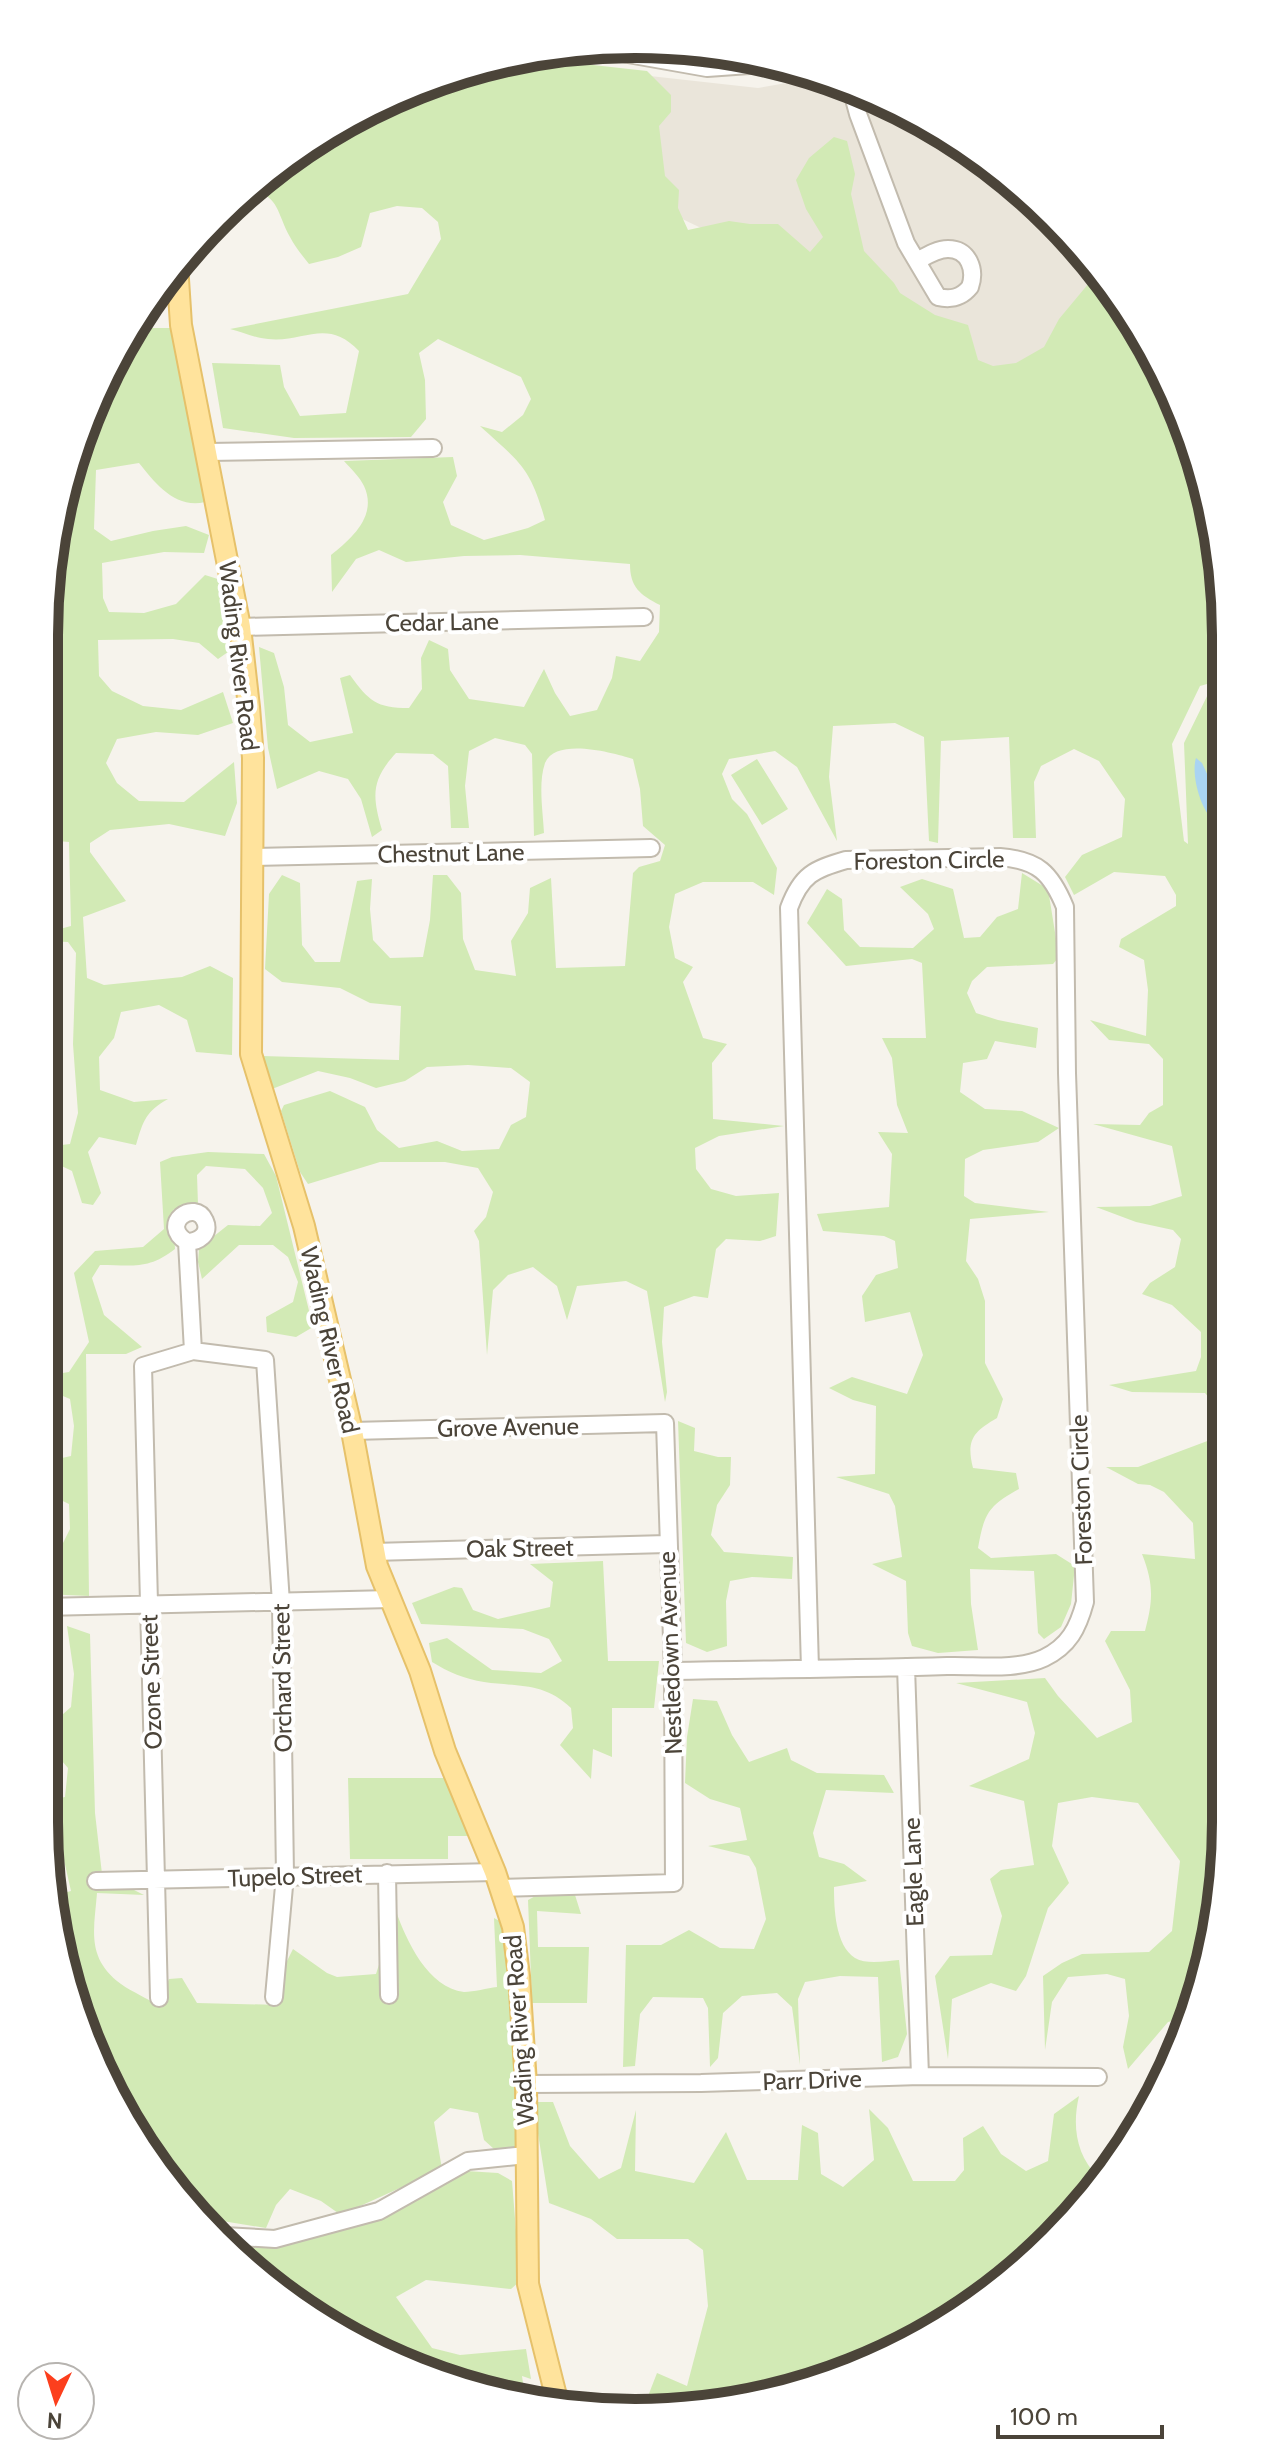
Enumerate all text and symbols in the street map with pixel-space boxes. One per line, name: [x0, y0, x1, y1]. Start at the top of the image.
street label: Wading River Road: [213, 560, 265, 752]
street label: Cedar Lane: [385, 607, 499, 637]
street label: Chestnut Lane: [377, 837, 525, 869]
street label: Foreston Circle: [853, 844, 1005, 876]
street label: Wading River Road: [294, 1244, 366, 1436]
street label: Grove Avenue: [437, 1411, 579, 1443]
street label: Foreston Circle: [1064, 1414, 1098, 1566]
street label: Oak Street: [466, 1533, 574, 1563]
street label: Nestledown Avenue: [652, 1551, 688, 1755]
street label: Orchard Street: [266, 1603, 298, 1753]
street label: Ozone Street: [134, 1614, 168, 1750]
street label: Eagle Lane: [897, 1817, 929, 1927]
street label: Tupelo Street: [227, 1859, 363, 1893]
street label: Wading River Road: [498, 1934, 540, 2126]
street label: Parr Drive: [762, 2064, 862, 2096]
north arrow: [16, 2361, 96, 2441]
scale bar: [998, 2389, 1162, 2439]
text: 100 m: [1010, 2402, 1078, 2431]
text: N: [46, 2406, 63, 2434]

